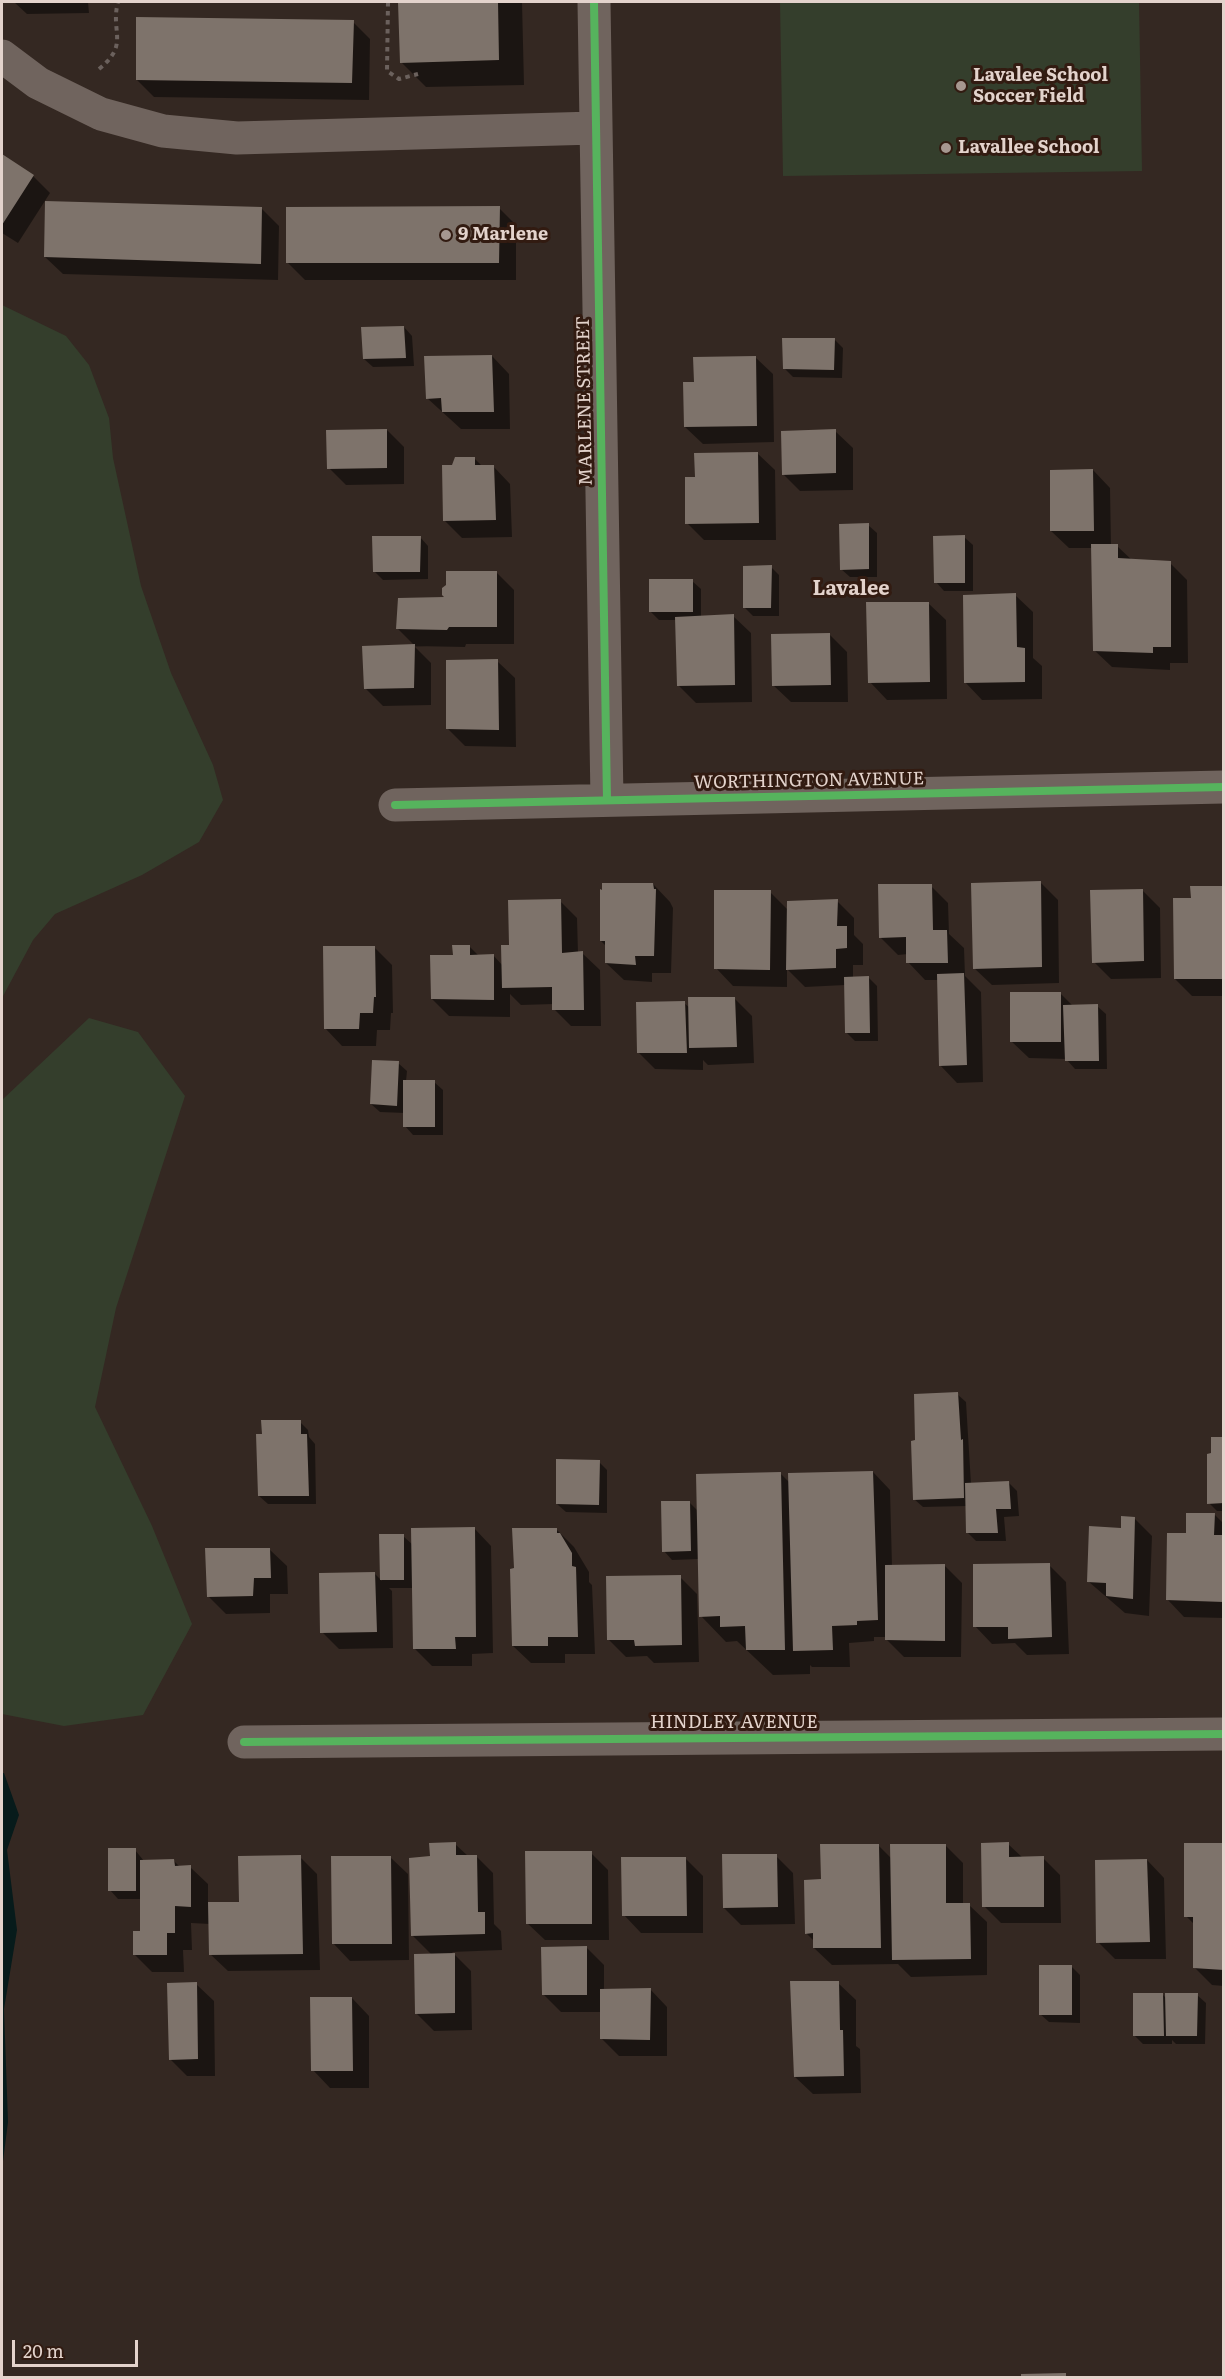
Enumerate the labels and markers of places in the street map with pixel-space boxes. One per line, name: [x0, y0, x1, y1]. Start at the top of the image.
place label: Lavalee School Soccer Field: [973, 65, 1108, 107]
marker: Lavalee School Soccer Field: [954, 79, 968, 93]
place label: Lavallee School: [958, 137, 1099, 159]
marker: Lavallee School: [939, 141, 953, 155]
place label: 9 Marlene: [458, 224, 548, 246]
marker: 9 Marlene: [439, 228, 453, 242]

